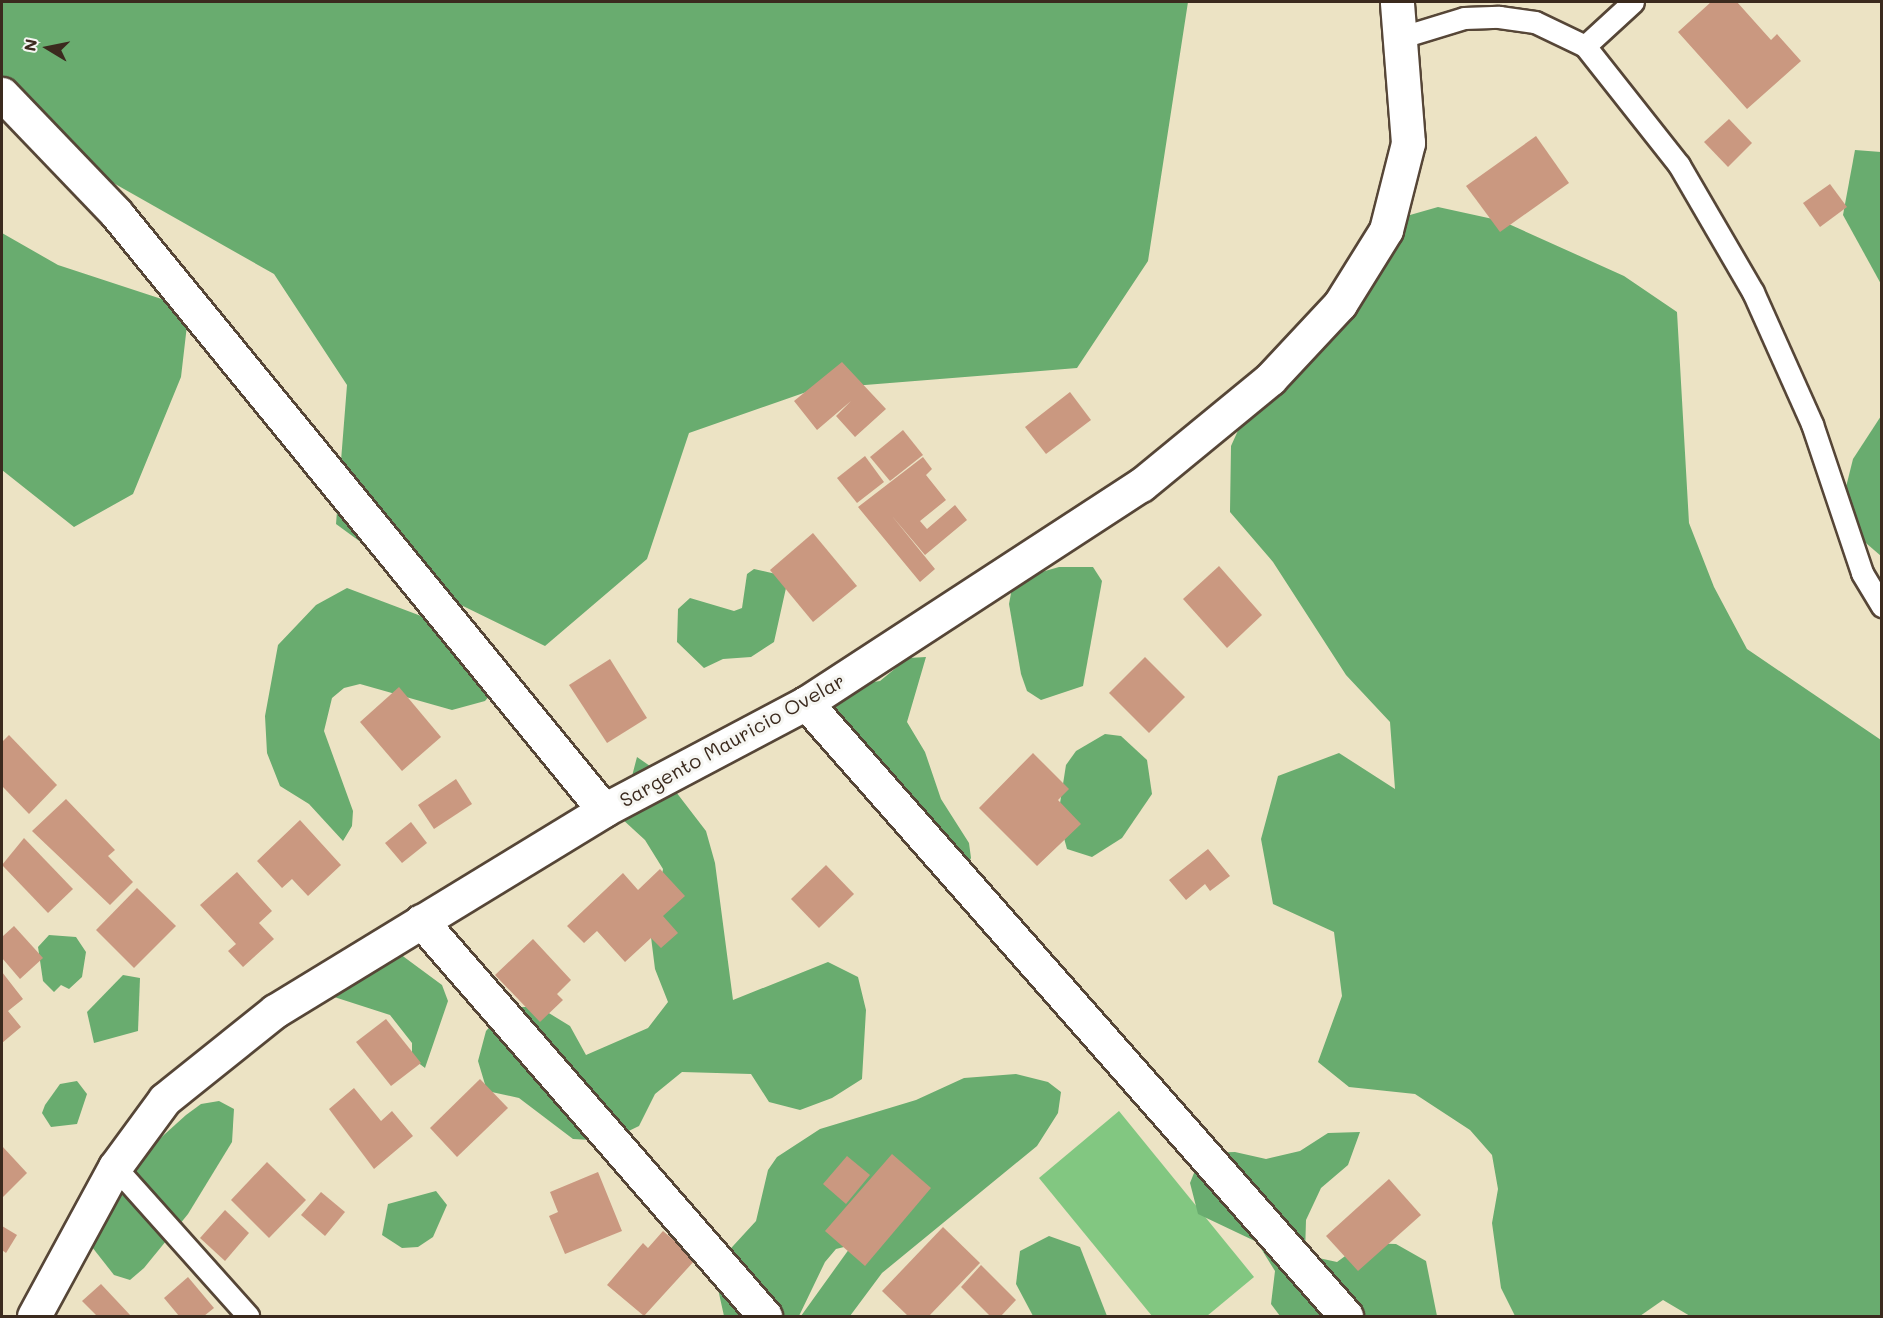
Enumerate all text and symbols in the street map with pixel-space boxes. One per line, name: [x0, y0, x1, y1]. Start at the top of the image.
north arrow: [18, 18, 78, 78]
text: N: [18, 37, 41, 53]
street label: Sargento Mauricio Ovelar: [615, 668, 849, 812]

